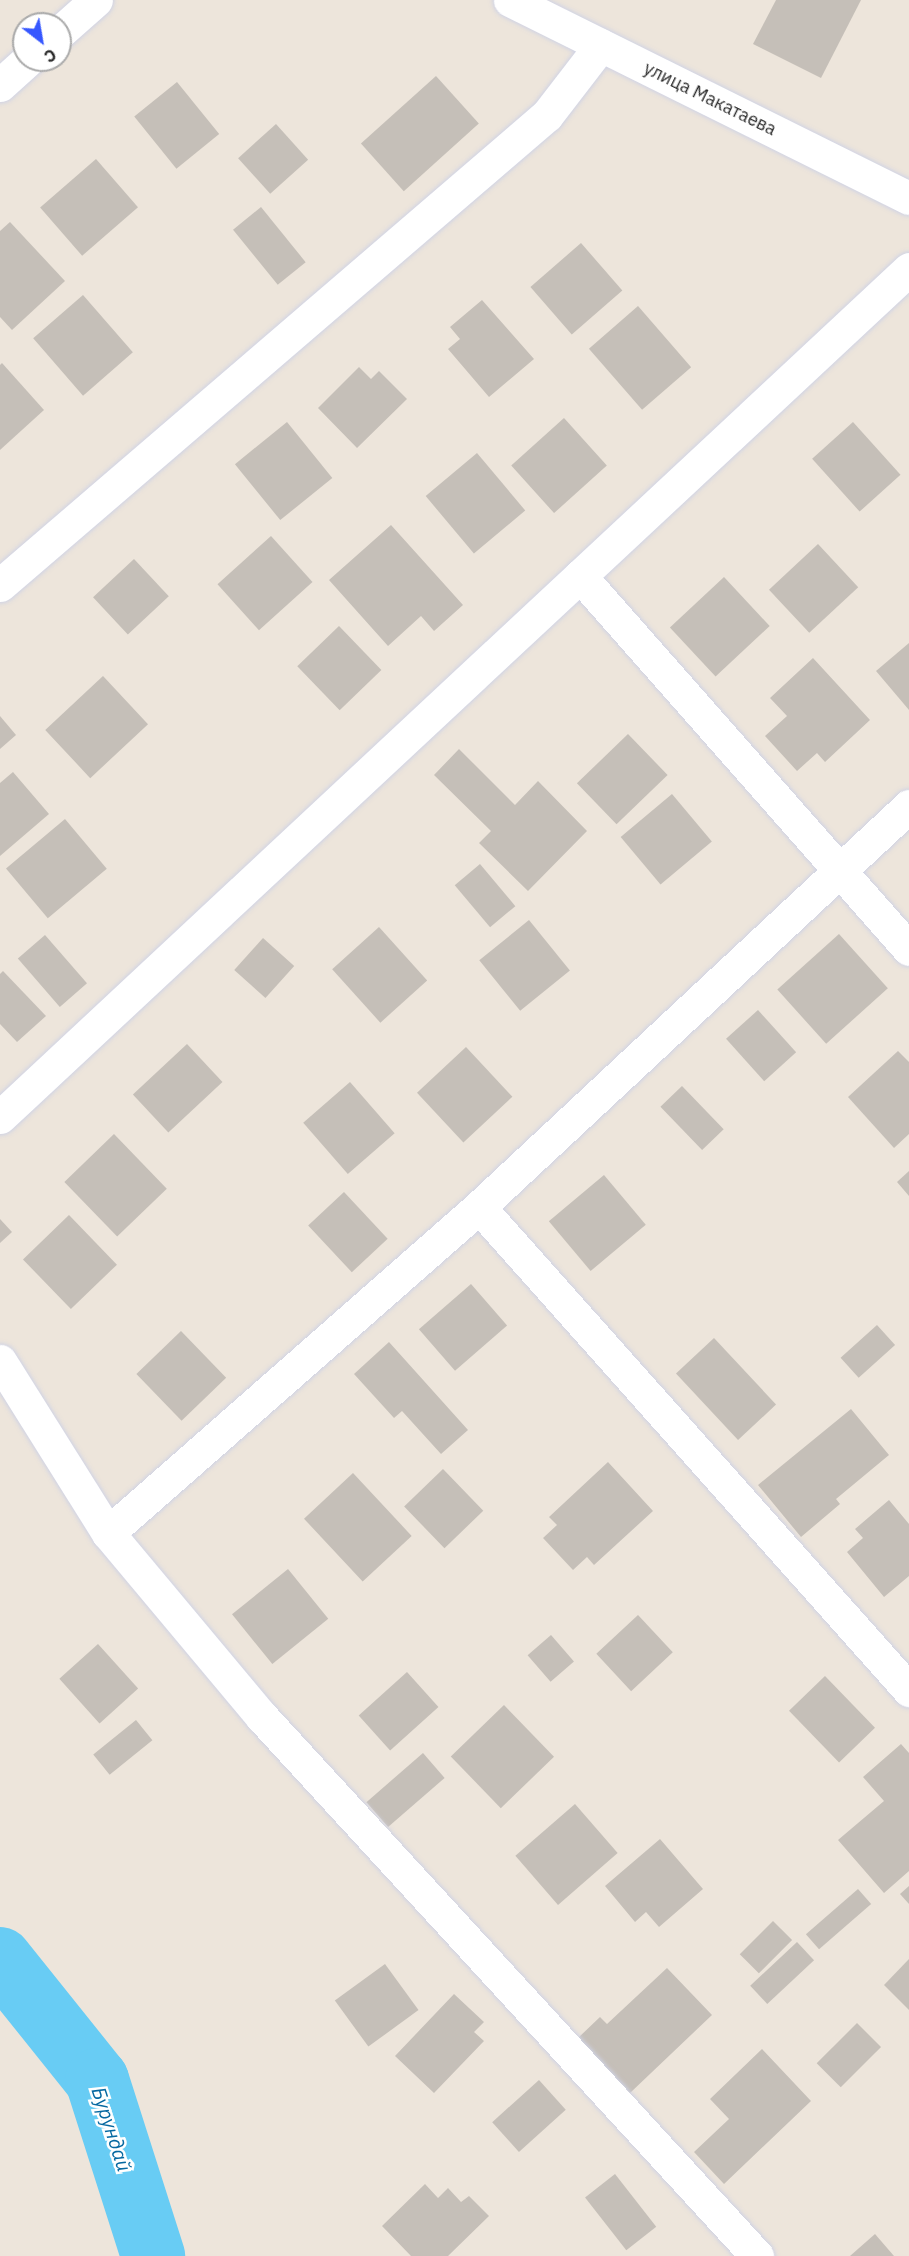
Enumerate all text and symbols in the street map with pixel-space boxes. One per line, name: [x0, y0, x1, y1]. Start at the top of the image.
north arrow: [12, 12, 72, 72]
text: С: [41, 44, 60, 67]
street label: улица Макатаева: [640, 58, 780, 140]
water label: Бурундай: [87, 2084, 137, 2174]

